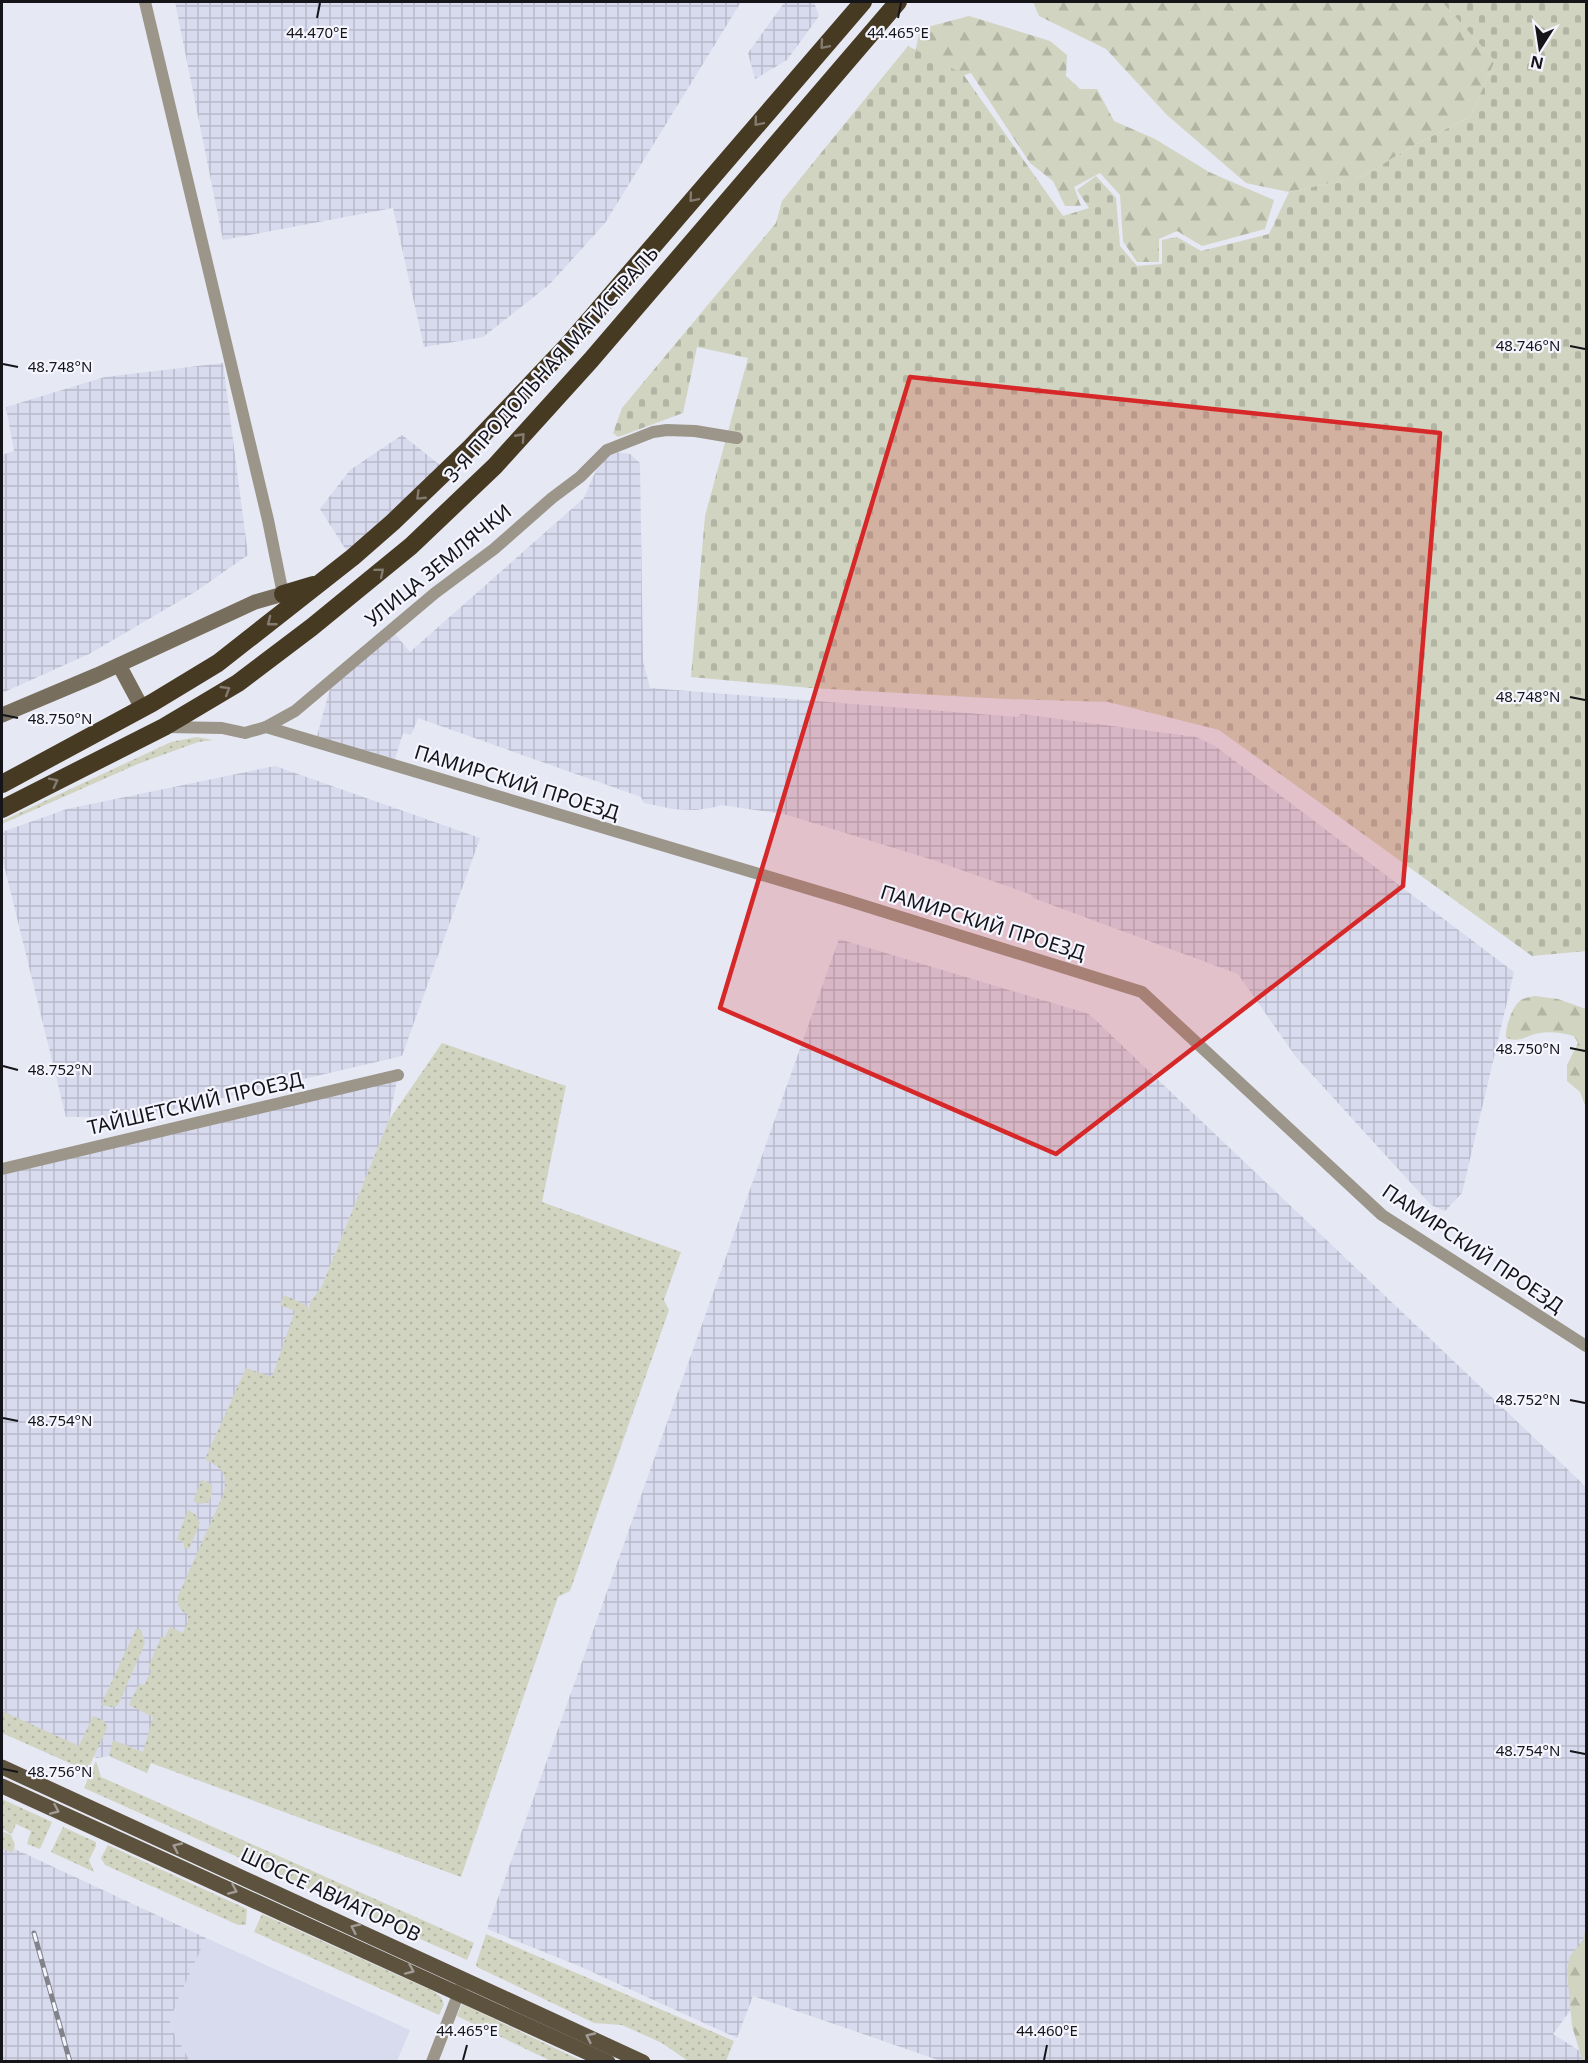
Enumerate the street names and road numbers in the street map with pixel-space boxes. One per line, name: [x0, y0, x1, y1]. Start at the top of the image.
street label: 3-Я ПРОДОЛЬНАЯ МАГИСТРАЛЬ: [438, 240, 664, 488]
street label: УЛИЦА ЗЕМЛЯЧКИ: [359, 498, 517, 632]
street label: ПАМИРСКИЙ ПРОЕЗД: [411, 738, 623, 826]
street label: ПАМИРСКИЙ ПРОЕЗД: [877, 878, 1089, 966]
street label: ТАЙШЕТСКИЙ ПРОЕЗД: [85, 1065, 306, 1141]
street label: ПАМИРСКИЙ ПРОЕЗД: [1377, 1177, 1569, 1319]
street label: ШОССЕ АВИАТОРОВ: [236, 1840, 426, 1948]

